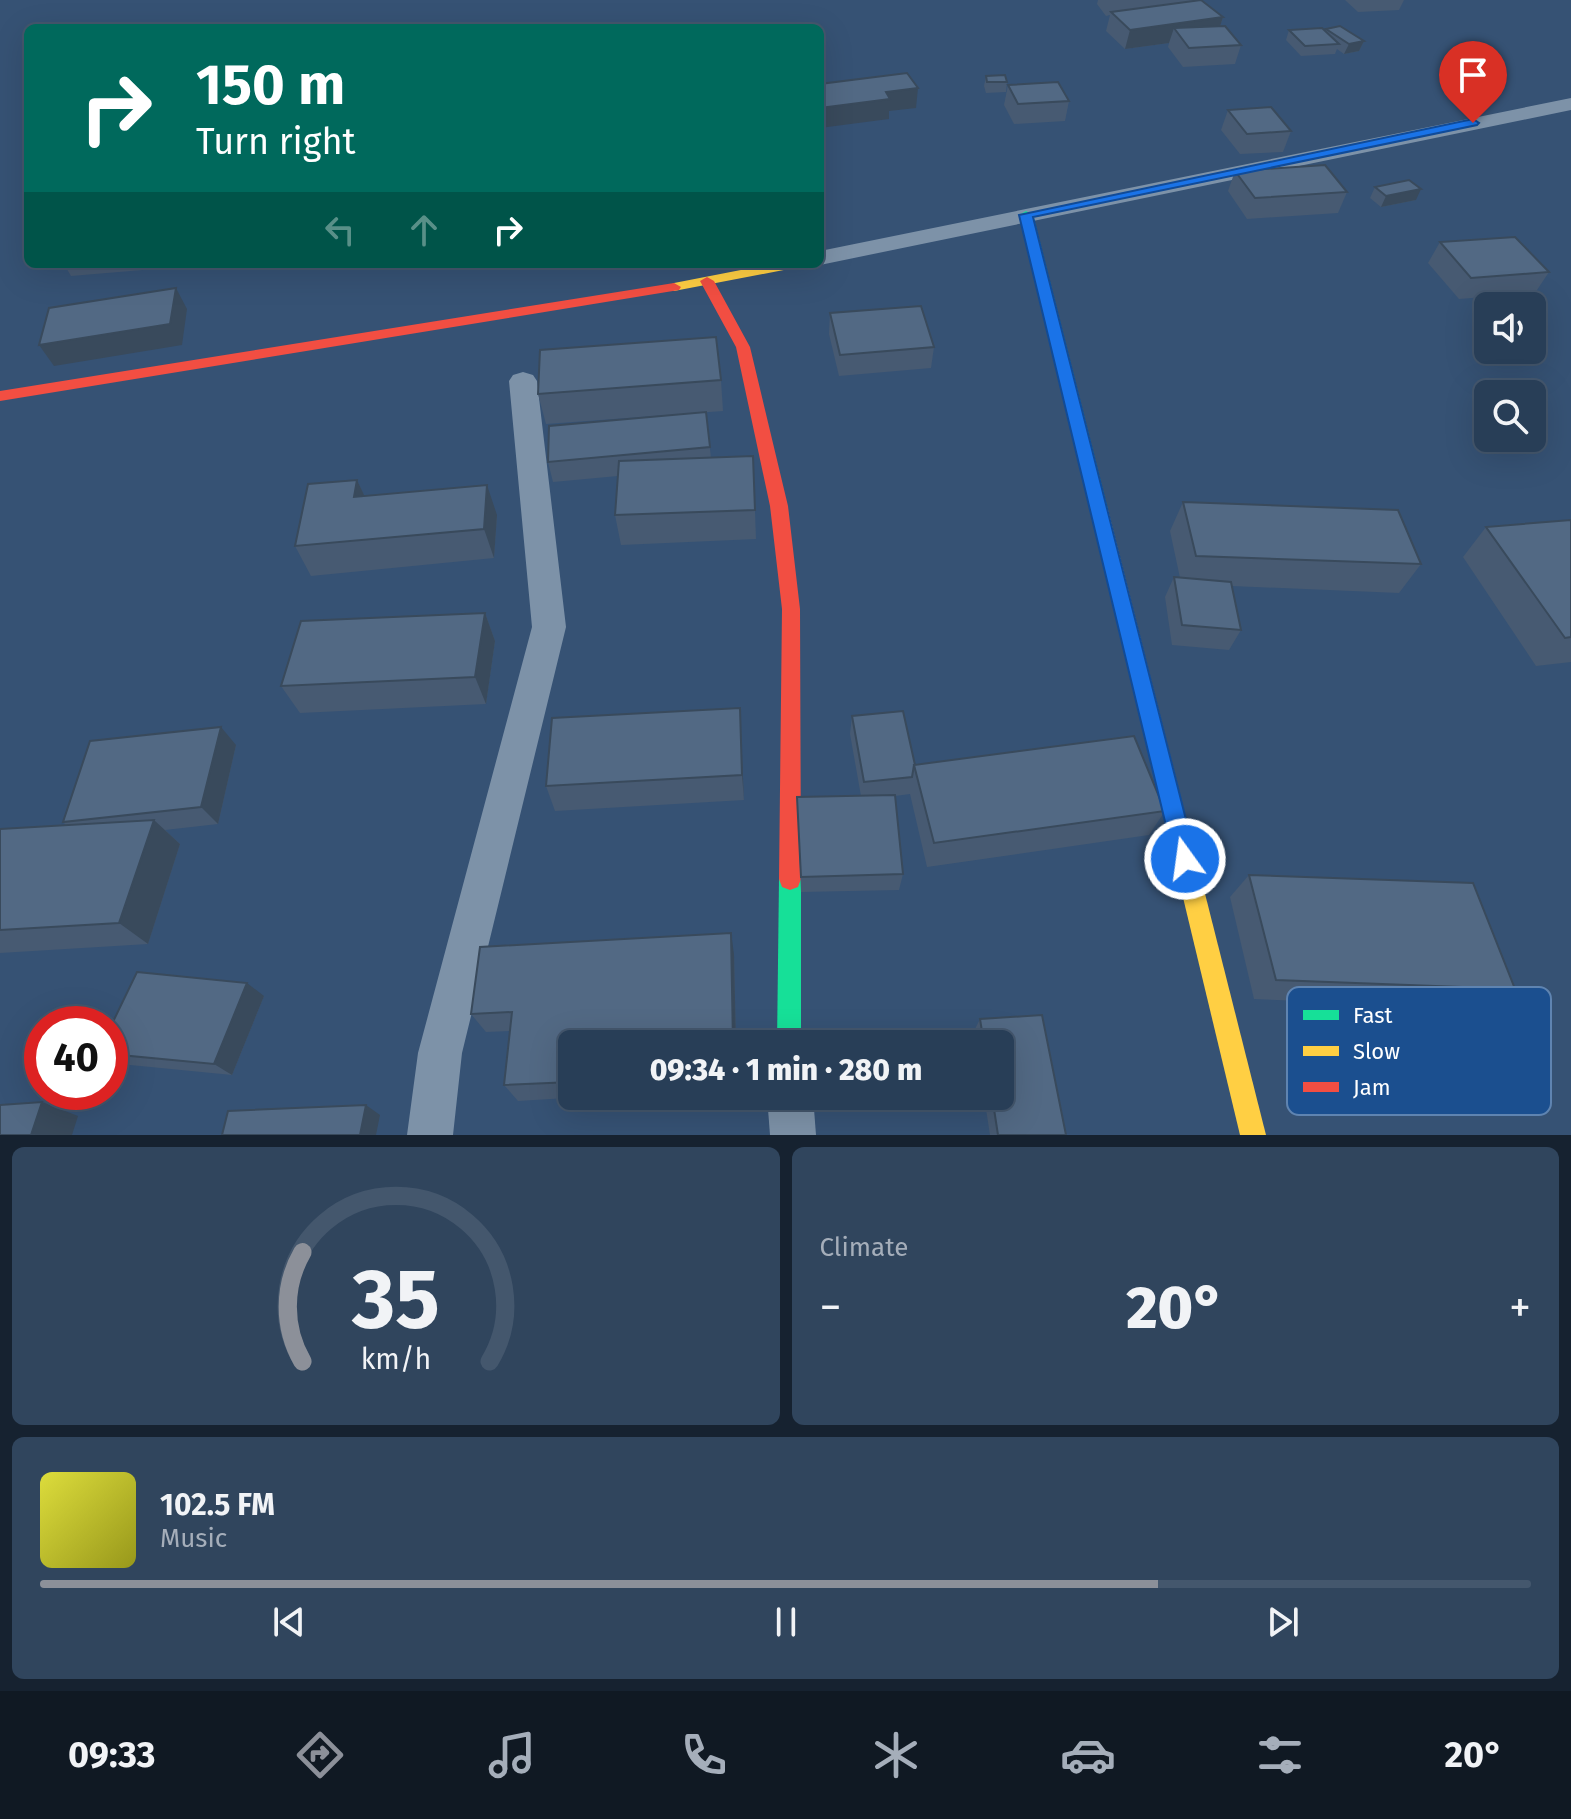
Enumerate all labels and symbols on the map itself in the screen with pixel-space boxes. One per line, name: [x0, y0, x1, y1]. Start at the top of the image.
pin: [1439, 41, 1507, 123]
position arrow: [1143, 817, 1227, 901]
legend: [1287, 987, 1551, 1115]
text: Fast: [1353, 1002, 1393, 1029]
speed limit sign: 40: [24, 1006, 128, 1110]
text: Slow: [1353, 1038, 1400, 1065]
text: Jam: [1353, 1074, 1391, 1101]

